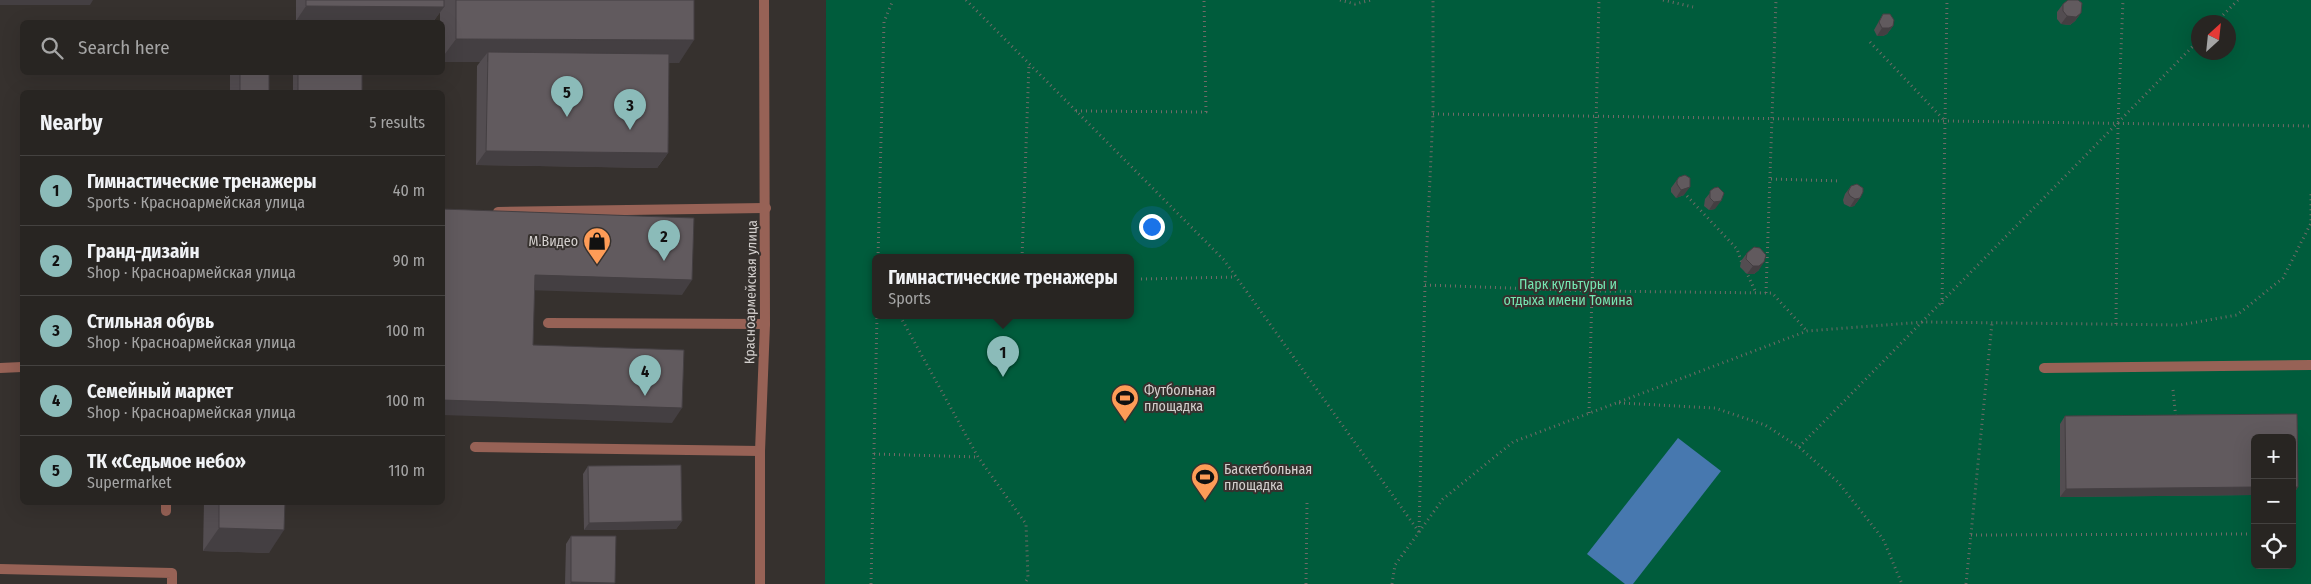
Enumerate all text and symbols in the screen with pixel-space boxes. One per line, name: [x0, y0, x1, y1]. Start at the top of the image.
north arrow: [2191, 15, 2236, 60]
search box: [20, 20, 445, 75]
icon: search: [38, 34, 66, 62]
text: Search here: [78, 36, 170, 59]
pin: 5: [551, 76, 583, 117]
pin: 3: [614, 89, 646, 130]
text: Nearby: [40, 110, 102, 136]
text: 5 results: [369, 113, 425, 132]
text: Гимнастические тренажеры: [87, 170, 316, 193]
text: 1: [53, 181, 59, 200]
text: 40 m: [393, 181, 425, 200]
text: Sports · Красноармейская улица: [87, 193, 305, 212]
your location: [1139, 214, 1165, 240]
pin: 2: [648, 220, 680, 261]
street label: Красноармейская улица: [741, 220, 761, 364]
shop icon: М.Видео: [582, 226, 612, 265]
place label: М.Видео: [529, 233, 578, 250]
text: Гранд-дизайн: [87, 240, 200, 263]
text: 2: [52, 251, 60, 270]
text: 90 m: [393, 251, 425, 270]
popup: [872, 254, 1134, 319]
text: Shop · Красноармейская улица: [87, 263, 296, 282]
text: Гимнастические тренажеры: [888, 266, 1118, 289]
park label: Парк культуры и отдыха имени Томина: [1503, 276, 1633, 309]
text: Sports: [888, 289, 931, 308]
text: Стильная обувь: [87, 310, 214, 333]
text: 3: [52, 321, 60, 340]
text: 100 m: [386, 321, 425, 340]
text: Shop · Красноармейская улица: [87, 333, 296, 352]
pin: 1: [987, 336, 1019, 377]
pin: 4: [629, 355, 661, 396]
text: Семейный маркет: [87, 380, 233, 403]
place label: Футбольная площадка: [1144, 382, 1216, 415]
sports icon: Футбольная площадка: [1110, 383, 1140, 422]
text: 4: [52, 391, 60, 410]
text: 100 m: [386, 391, 425, 410]
text: Shop · Красноармейская улица: [87, 403, 296, 422]
map controls: [2251, 434, 2296, 569]
button: +: [2251, 434, 2296, 479]
text: ТК «Седьмое небо»: [87, 450, 246, 473]
text: 5: [52, 461, 60, 480]
text: 110 m: [388, 461, 425, 480]
place label: Баскетбольная площадка: [1224, 461, 1312, 494]
sports icon: Баскетбольная площадка: [1190, 462, 1220, 501]
text: Supermarket: [87, 473, 171, 492]
button: −: [2251, 479, 2296, 524]
button: locate: [2251, 524, 2296, 569]

